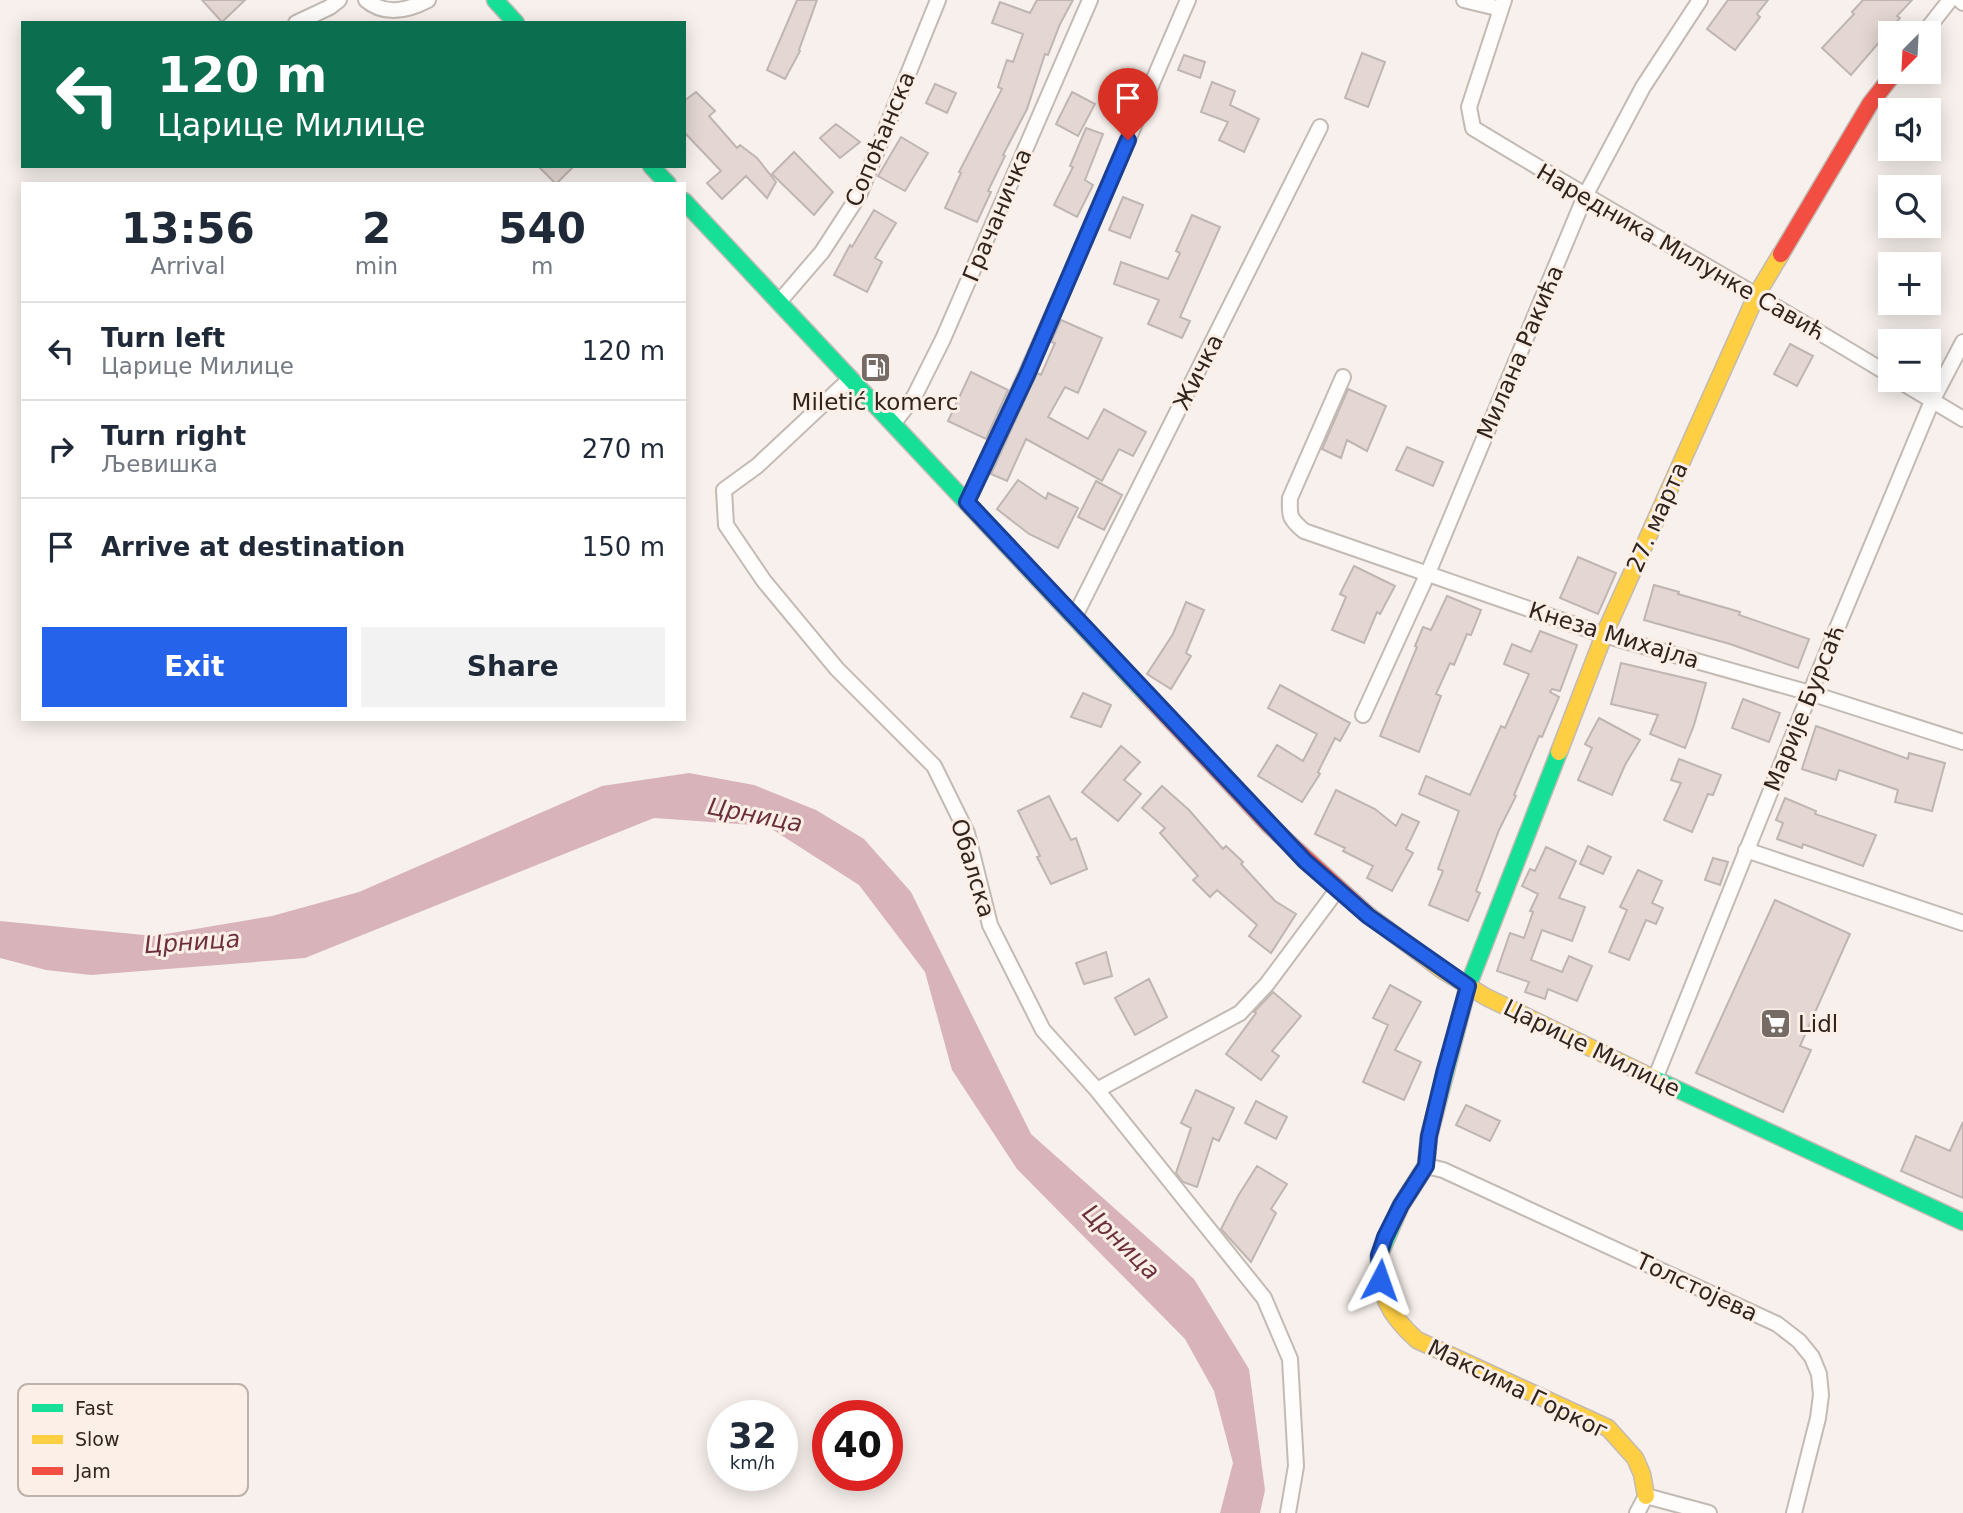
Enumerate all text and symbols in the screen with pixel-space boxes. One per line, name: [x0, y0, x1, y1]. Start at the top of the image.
north arrow: [1878, 21, 1941, 84]
map controls: [1878, 21, 1941, 392]
text: 120 m: [157, 47, 327, 104]
icon: left: [42, 49, 133, 140]
street label: Сопоћанска: [840, 68, 920, 210]
pin: [1098, 68, 1158, 140]
icon: arrive: [1109, 79, 1147, 117]
button: sound: [1878, 98, 1941, 161]
text: Царице Милице: [157, 106, 425, 144]
street label: Грачаничка: [957, 145, 1037, 285]
street label: Наредника Милунке Савић: [1532, 159, 1830, 345]
button: search: [1878, 175, 1941, 238]
text: 13:56: [121, 204, 255, 253]
text: 2: [362, 204, 391, 253]
text: 540: [498, 204, 586, 253]
button: +: [1878, 252, 1941, 315]
text: Arrival: [151, 253, 225, 279]
text: min: [355, 253, 398, 279]
text: m: [531, 253, 553, 279]
street label: Милана Ракића: [1472, 261, 1568, 443]
text: Turn left: [101, 323, 225, 353]
button: −: [1878, 329, 1941, 392]
street label: Жичка: [1168, 330, 1228, 414]
icon: left: [42, 332, 80, 370]
text: 120 m: [582, 336, 665, 366]
fuel station icon: Miletić komerc: [858, 351, 892, 385]
text: Царице Милице: [101, 353, 294, 379]
place label: Miletić komerc: [792, 389, 958, 415]
text: Turn right: [101, 421, 246, 451]
icon: right: [42, 430, 80, 468]
text: 270 m: [582, 434, 665, 464]
text: Љевишка: [101, 451, 218, 477]
street label: 27. марта: [1621, 458, 1693, 576]
icon: arrive: [42, 528, 80, 566]
text: Arrive at destination: [101, 532, 405, 562]
text: 150 m: [582, 532, 665, 562]
street label: Кнеза Михајла: [1526, 597, 1702, 673]
street label: Марије Бурсаћ: [1759, 621, 1849, 795]
button: Exit: [42, 627, 347, 707]
button: Share: [361, 627, 665, 707]
water label: Црница: [705, 792, 805, 838]
street label: Обалска: [946, 816, 1000, 920]
water label: Црница: [143, 925, 241, 959]
street label: Царице Милице: [1500, 994, 1684, 1102]
supermarket icon: Lidl: [1758, 1007, 1792, 1041]
place label: Lidl: [1798, 1011, 1838, 1037]
water label: Црница: [1077, 1199, 1165, 1285]
position arrow: [1343, 1243, 1417, 1317]
street label: Толстојева: [1631, 1247, 1762, 1326]
street label: Максима Горког: [1424, 1334, 1612, 1444]
legend: [18, 1384, 248, 1496]
text: Fast: [75, 1397, 113, 1419]
speed limit sign: 40: [812, 1400, 903, 1491]
text: 32: [728, 1416, 777, 1456]
text: Slow: [75, 1428, 120, 1450]
text: km/h: [730, 1452, 775, 1473]
text: Jam: [74, 1460, 111, 1482]

